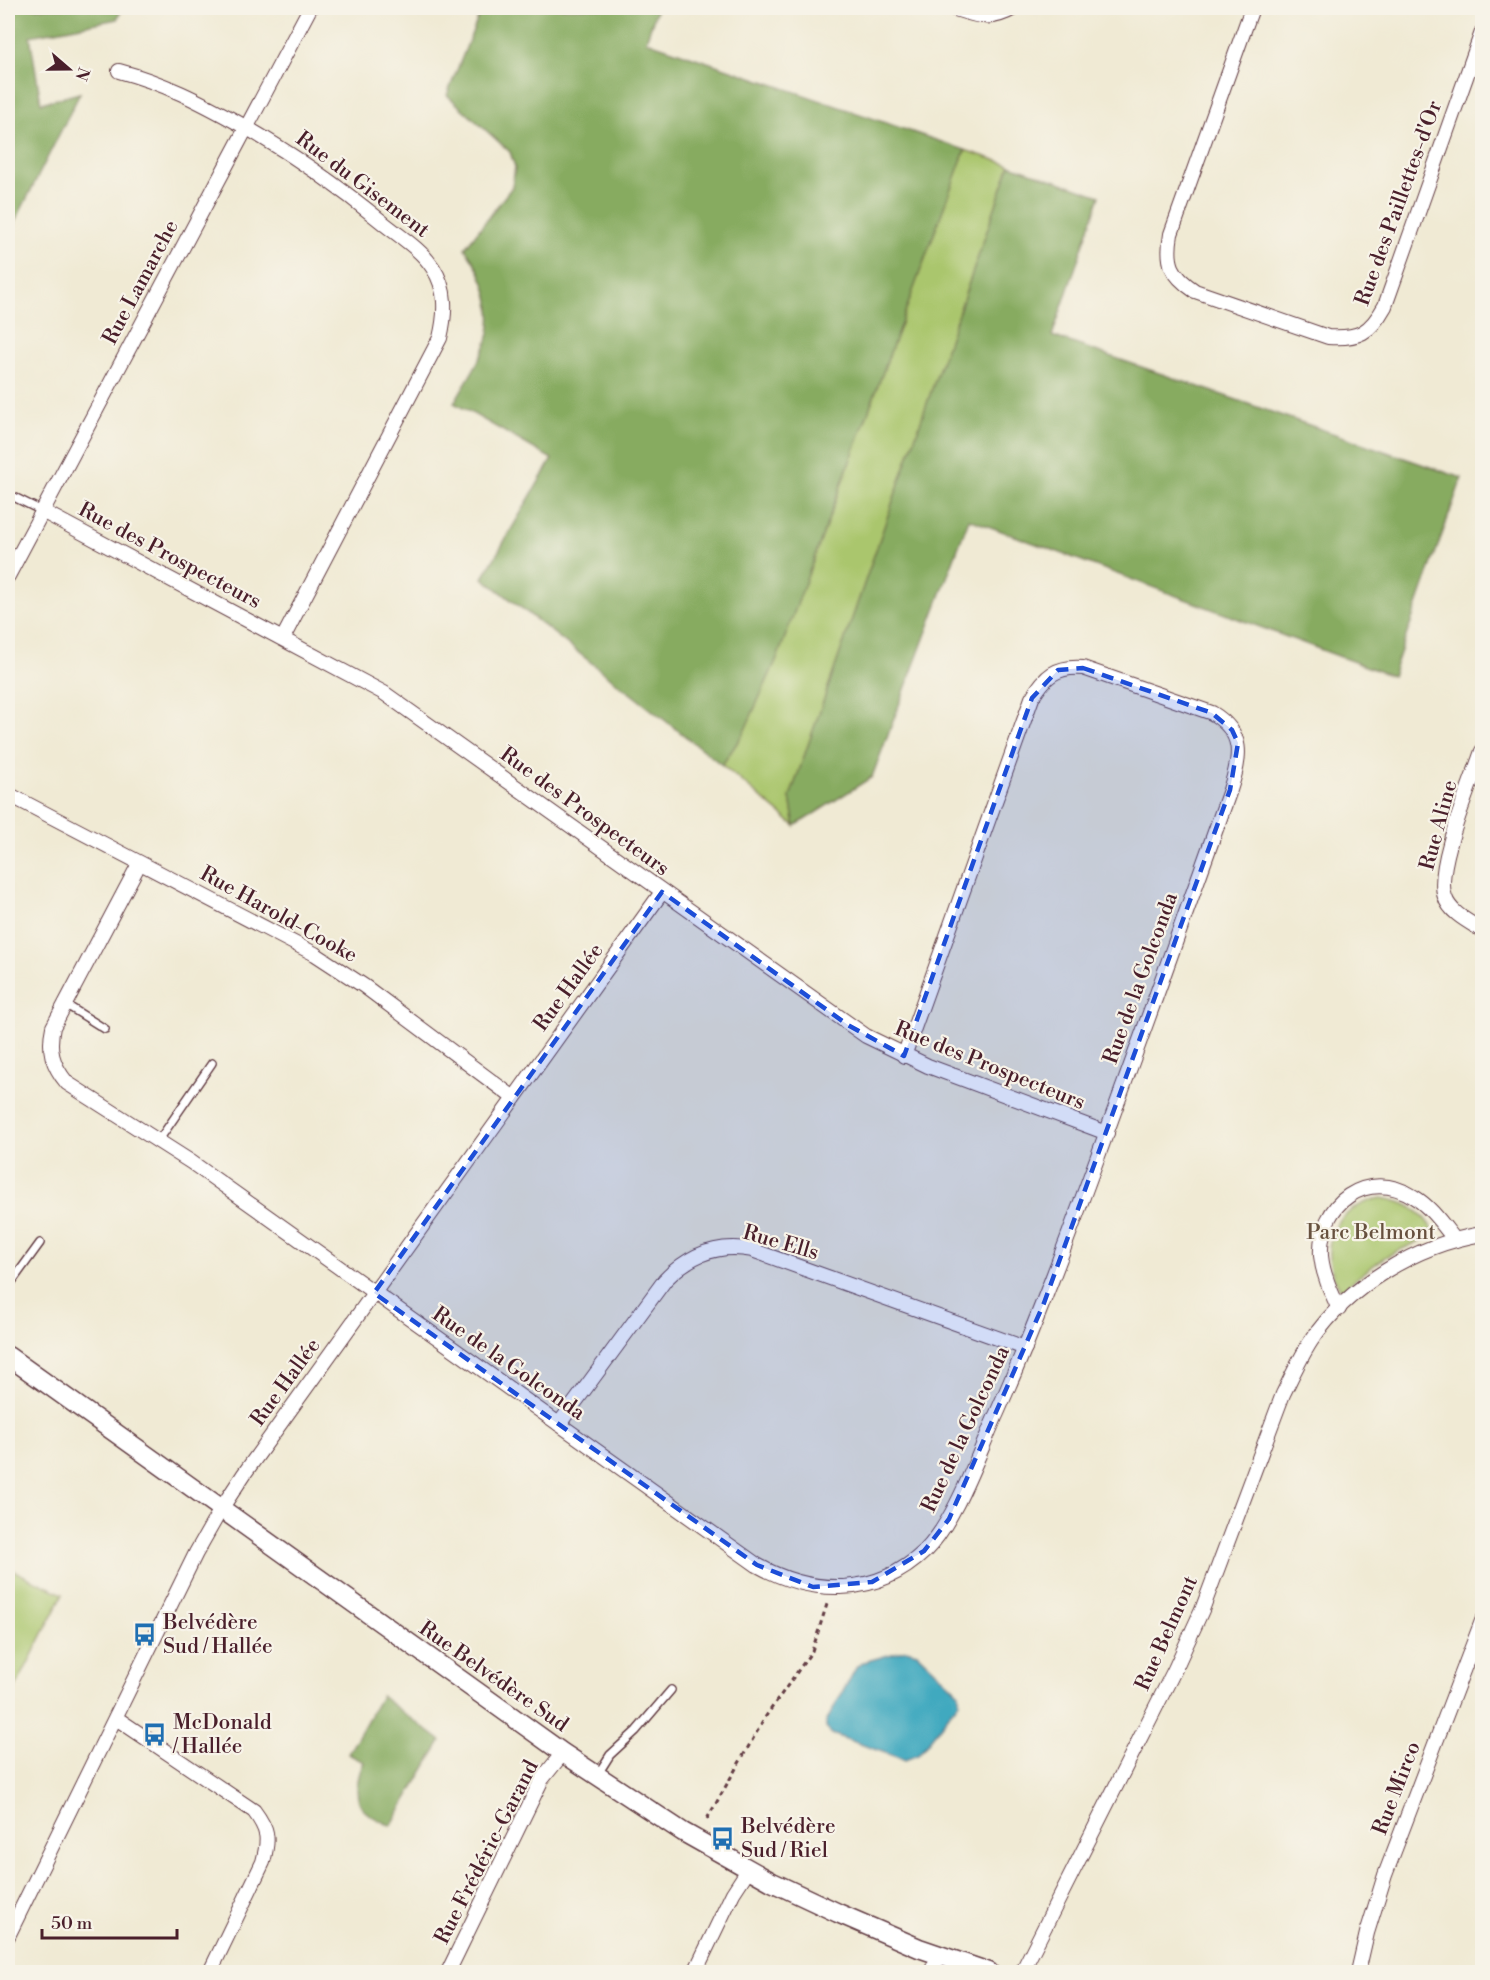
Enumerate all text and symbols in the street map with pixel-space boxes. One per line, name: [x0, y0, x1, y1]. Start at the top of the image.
north arrow: [39, 39, 99, 99]
text: N: [70, 64, 94, 83]
street label: Rue des Paillettes-d'Or: [1350, 97, 1448, 309]
street label: Rue du Gisement: [290, 126, 435, 244]
street label: Rue Lamarche: [97, 216, 185, 349]
street label: Rue des Prospecteurs: [74, 497, 265, 615]
street label: Rue des Prospecteurs: [495, 742, 674, 882]
street label: Rue Aline: [1414, 777, 1463, 873]
street label: Rue Harold-Cooke: [195, 861, 362, 969]
street label: Rue de la Golconda: [1098, 889, 1184, 1068]
street label: Rue Hallée: [528, 938, 609, 1037]
street label: Rue des Prospecteurs: [891, 1016, 1089, 1116]
street label: Rue Ells: [740, 1220, 822, 1266]
park label: Parc Belmont: [1306, 1220, 1436, 1246]
street label: Rue de la Golconda: [427, 1301, 590, 1426]
street label: Rue Hallée: [245, 1333, 326, 1432]
street label: Rue de la Golconda: [916, 1342, 1016, 1517]
street label: Rue Belmont: [1130, 1571, 1204, 1695]
place label: Belvédère Sud / Hallée: [162, 1610, 273, 1660]
street label: Rue Belvédère Sud: [414, 1616, 573, 1738]
bus stop icon: Belvédère Sud / Hallée: [132, 1621, 158, 1647]
place label: McDonald / Hallée: [172, 1710, 272, 1760]
bus stop icon: McDonald / Hallée: [142, 1721, 168, 1747]
street label: Rue Mirco: [1367, 1738, 1427, 1839]
street label: Rue Frédéric-Garand: [429, 1756, 545, 1949]
place label: Belvédère Sud / Riel: [740, 1814, 836, 1864]
bus stop icon: Belvédère Sud / Riel: [710, 1825, 736, 1851]
scale bar: [42, 1902, 177, 1940]
text: 50 m: [51, 1912, 93, 1935]

